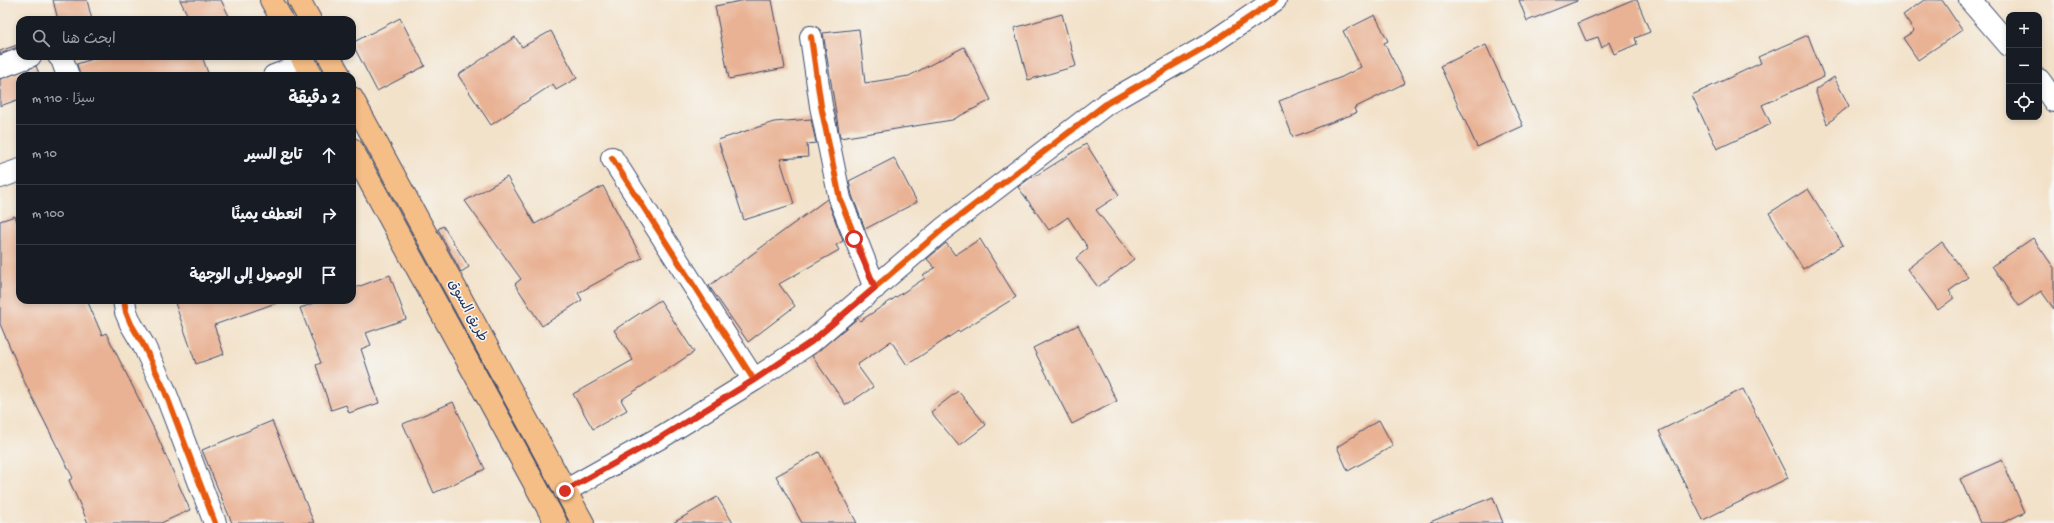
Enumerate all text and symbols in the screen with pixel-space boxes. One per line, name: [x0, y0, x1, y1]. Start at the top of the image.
map controls: [2006, 12, 2042, 120]
button: +: [2006, 12, 2042, 48]
search box: [16, 16, 356, 60]
icon: search: [30, 27, 52, 49]
text: ابحث هنا: [62, 31, 116, 49]
button: −: [2006, 48, 2042, 84]
button: locate: [2006, 84, 2042, 120]
text: 2 دقيقة: [288, 90, 340, 110]
text: سيرًا · 110 m: [32, 92, 95, 107]
icon: ahead: [318, 144, 340, 166]
text: 10 m: [32, 147, 57, 162]
text: تابع السير: [245, 147, 302, 165]
icon: right: [318, 204, 340, 226]
text: 100 m: [32, 207, 64, 222]
text: انعطف يمينًا: [231, 207, 302, 225]
route start: [845, 230, 863, 248]
icon: arrive: [318, 264, 340, 286]
text: الوصول إلى الوجهة: [189, 267, 302, 285]
street label: طريق السوق: [443, 277, 491, 345]
route end: [556, 482, 574, 500]

